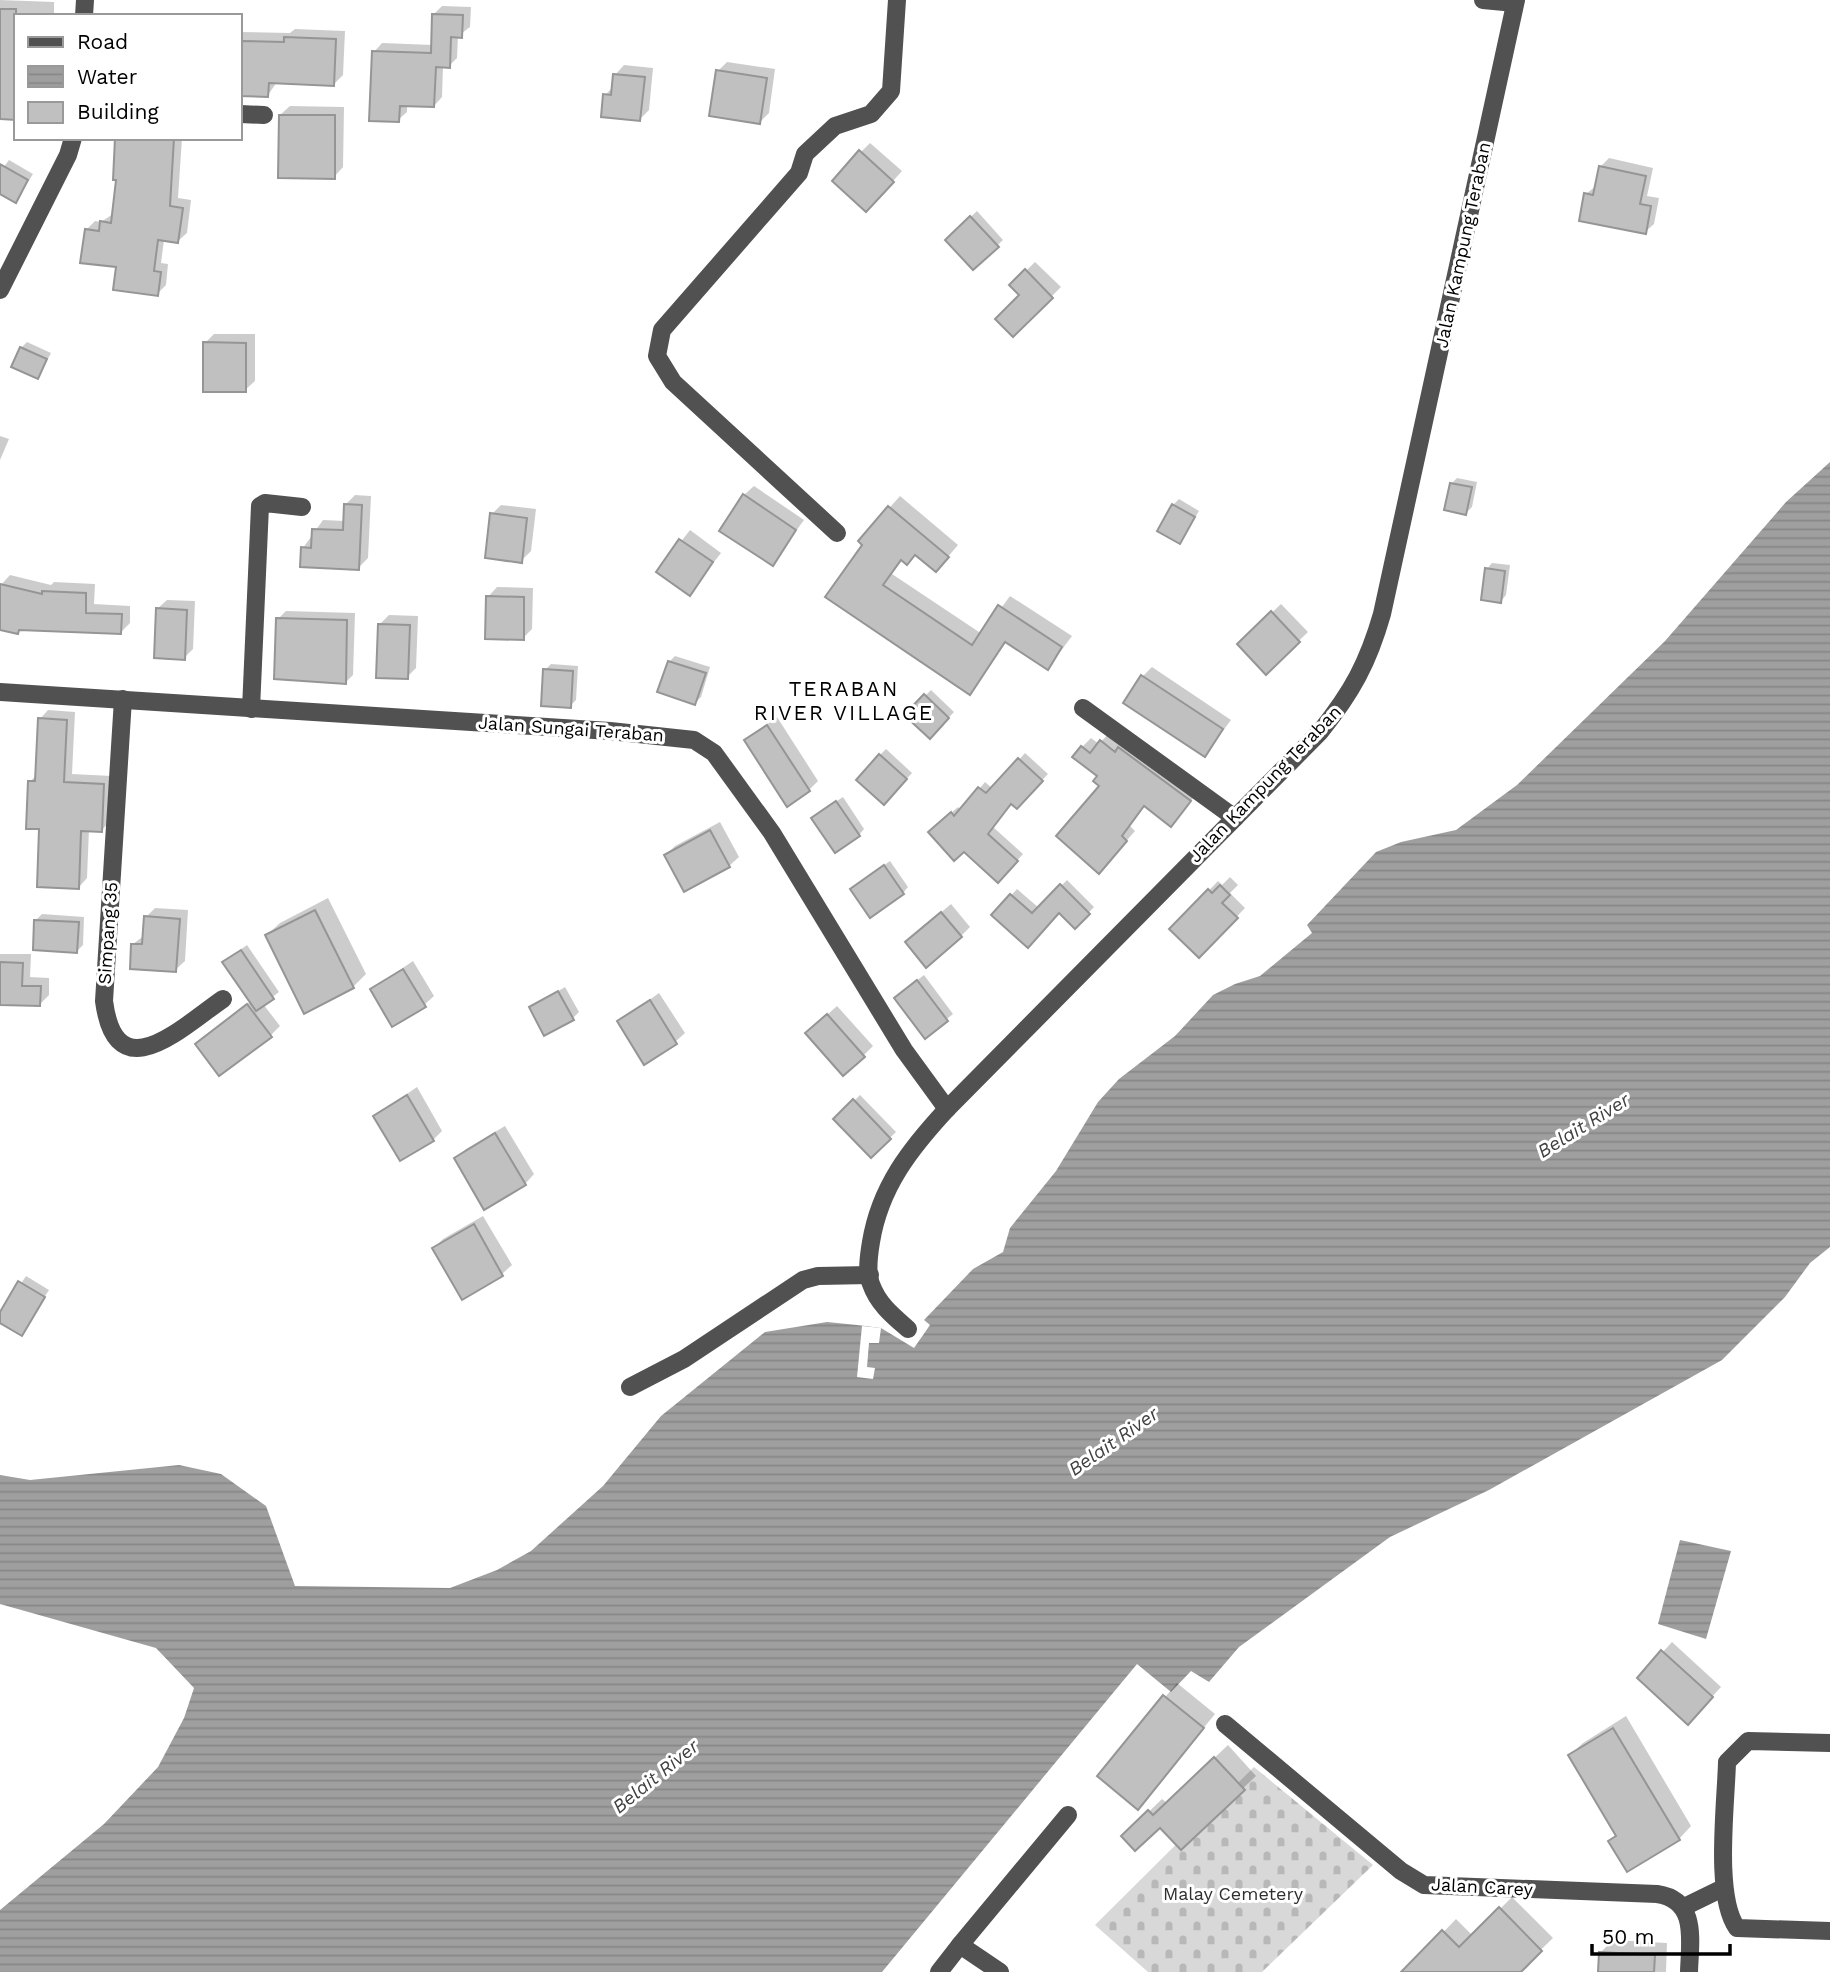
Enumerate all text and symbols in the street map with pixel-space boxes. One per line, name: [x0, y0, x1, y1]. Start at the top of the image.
legend: [14, 14, 242, 140]
text: Road: [77, 29, 128, 54]
text: Water: [77, 64, 138, 89]
text: Building: [77, 99, 159, 124]
street label: Jalan Kampung Teraban: [1430, 140, 1495, 350]
district label: TERABAN RIVER VILLAGE: [754, 676, 934, 725]
street label: Jalan Kampung Teraban: [1184, 701, 1345, 866]
street label: Jalan Sungai Teraban: [477, 712, 665, 745]
street label: Simpang 35: [93, 881, 122, 985]
water label: Belait River: [1533, 1088, 1634, 1163]
water label: Belait River: [1064, 1402, 1163, 1481]
water label: Belait River: [608, 1734, 704, 1818]
street label: Jalan Carey: [1431, 1873, 1534, 1900]
park label: Malay Cemetery: [1163, 1883, 1304, 1904]
scale bar: [1592, 1912, 1730, 1956]
text: 50 m: [1602, 1924, 1654, 1949]

